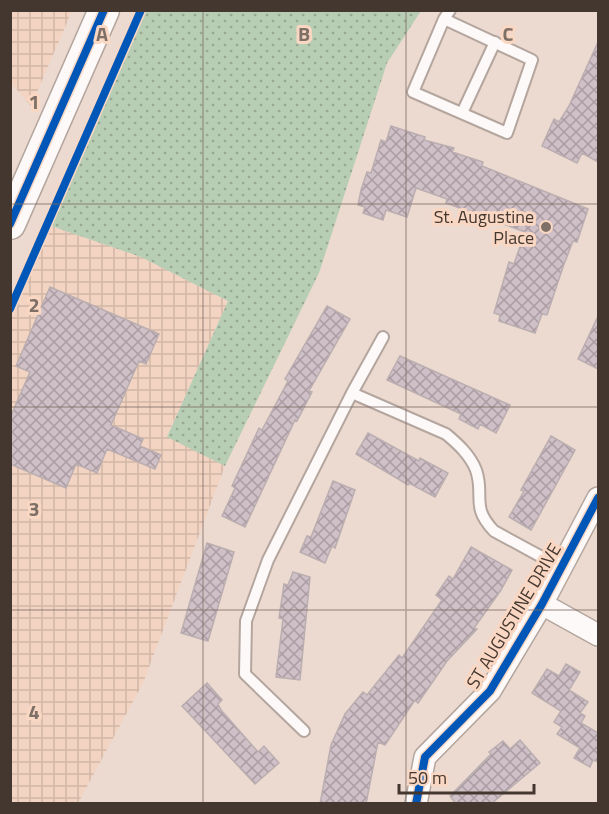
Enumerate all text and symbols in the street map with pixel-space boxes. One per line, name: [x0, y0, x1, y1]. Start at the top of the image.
text: A: [96, 18, 108, 49]
text: B: [298, 18, 310, 49]
text: C: [503, 18, 514, 49]
text: 1: [28, 86, 40, 117]
place label: St. Augustine Place: [434, 203, 534, 251]
marker: St. Augustine Place: [539, 220, 553, 234]
text: 2: [28, 289, 40, 320]
text: 3: [28, 493, 40, 524]
street label: ST AUGUSTINE DRIVE: [459, 538, 568, 694]
text: 4: [28, 696, 40, 727]
scale bar: [399, 757, 534, 795]
text: 50 m: [408, 764, 447, 791]

